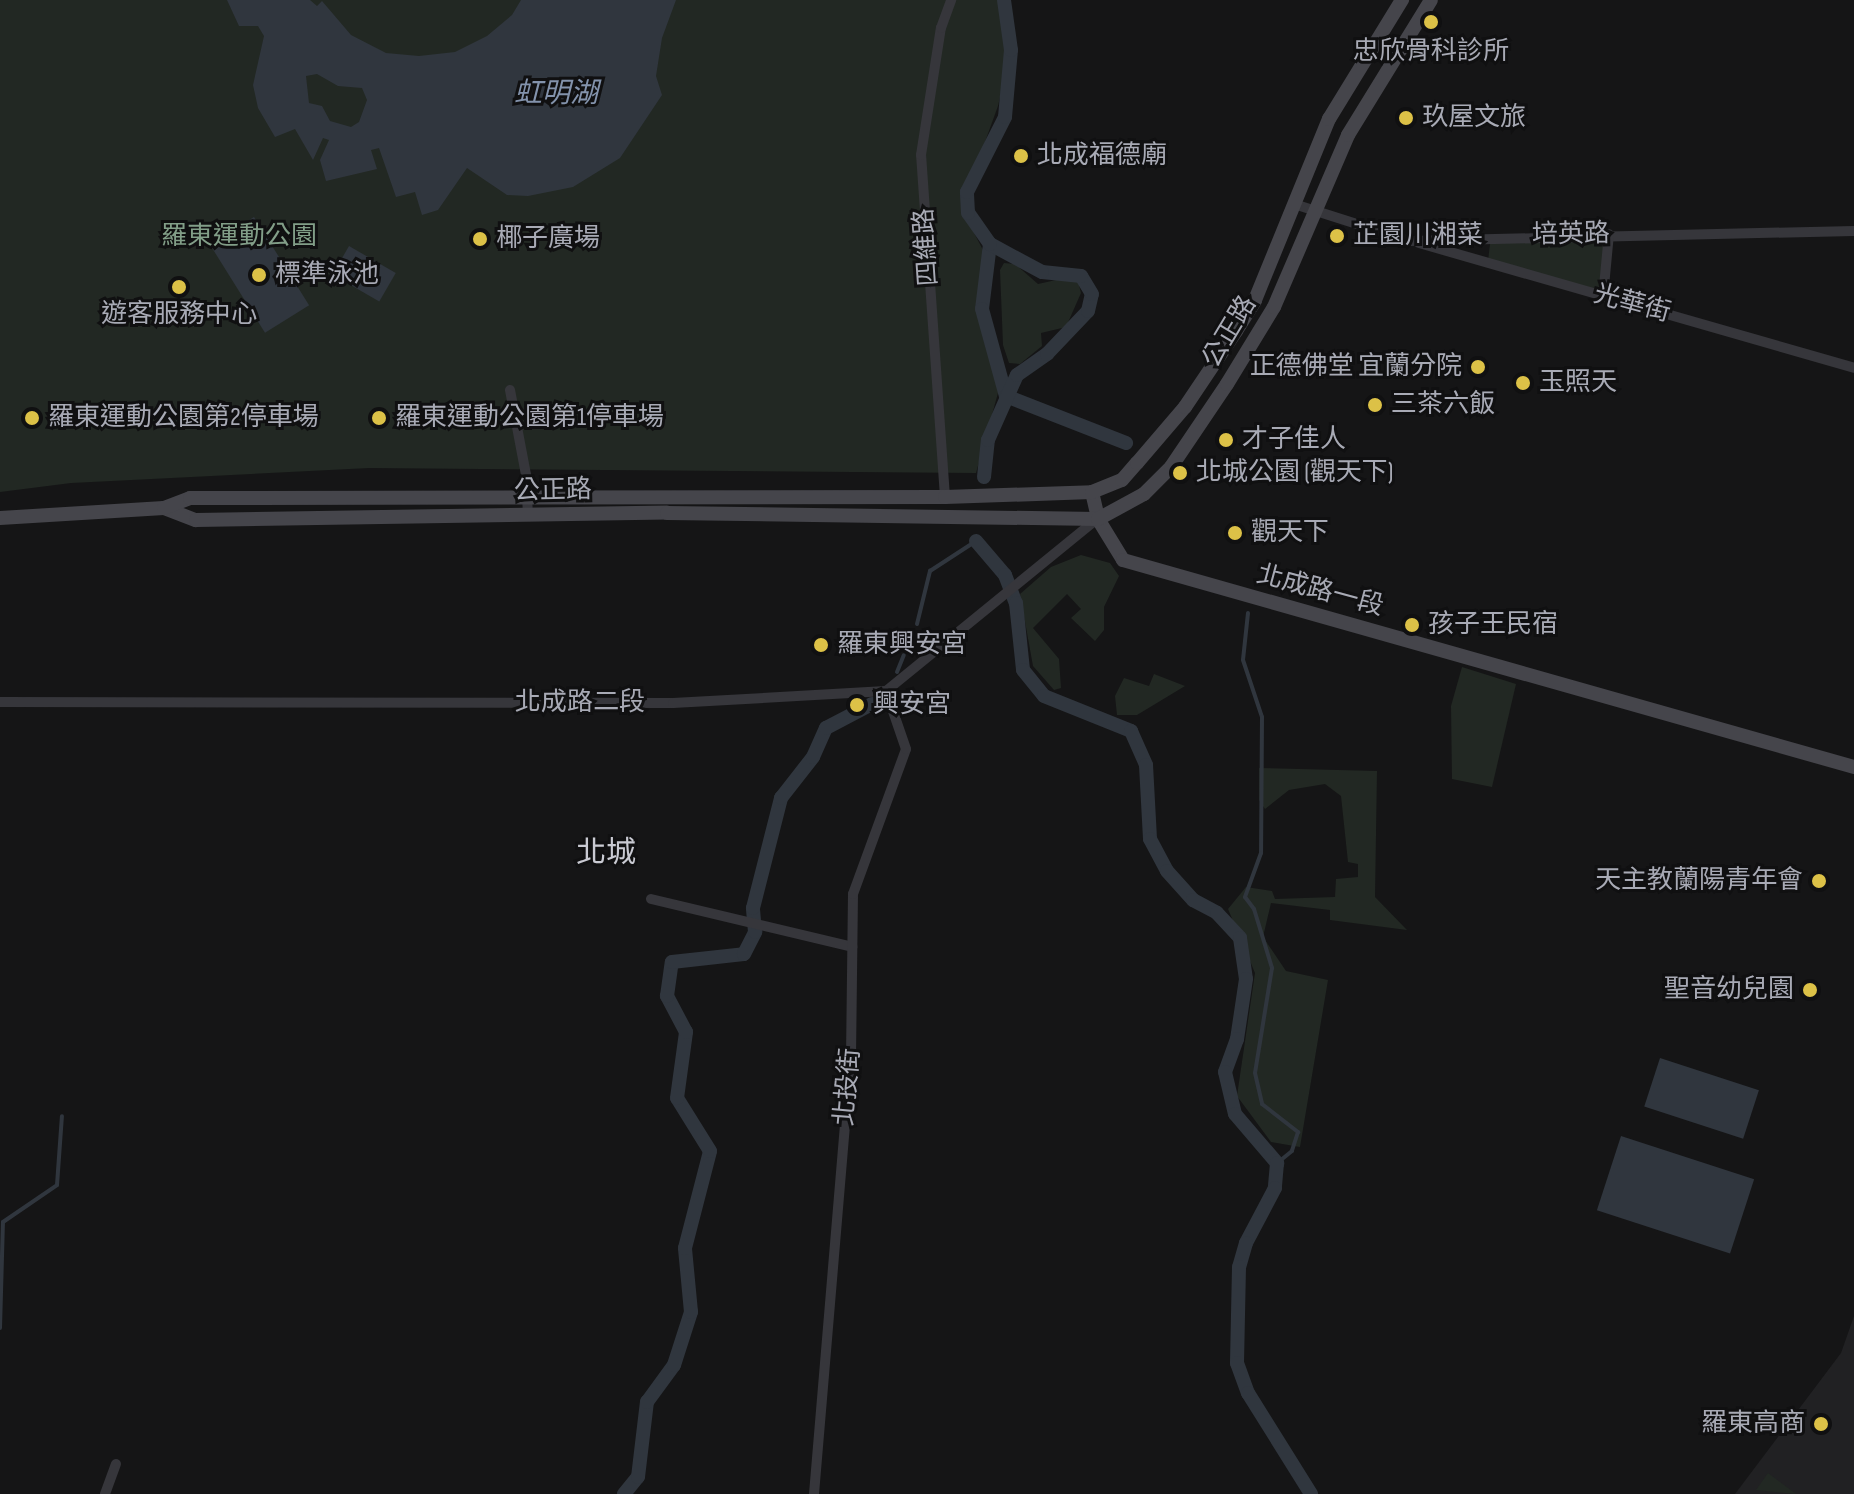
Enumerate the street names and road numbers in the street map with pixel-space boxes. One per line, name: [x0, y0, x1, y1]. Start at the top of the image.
street label: 四維路: [909, 207, 945, 287]
street label: 培英路: [1532, 219, 1610, 251]
street label: 光華街: [1590, 279, 1674, 329]
street label: 公正路: [1197, 291, 1263, 373]
street label: 公正路: [514, 475, 592, 507]
street label: 北成路一段: [1253, 559, 1387, 623]
street label: 北成路二段: [515, 687, 645, 719]
street label: 北投街: [829, 1047, 867, 1127]

